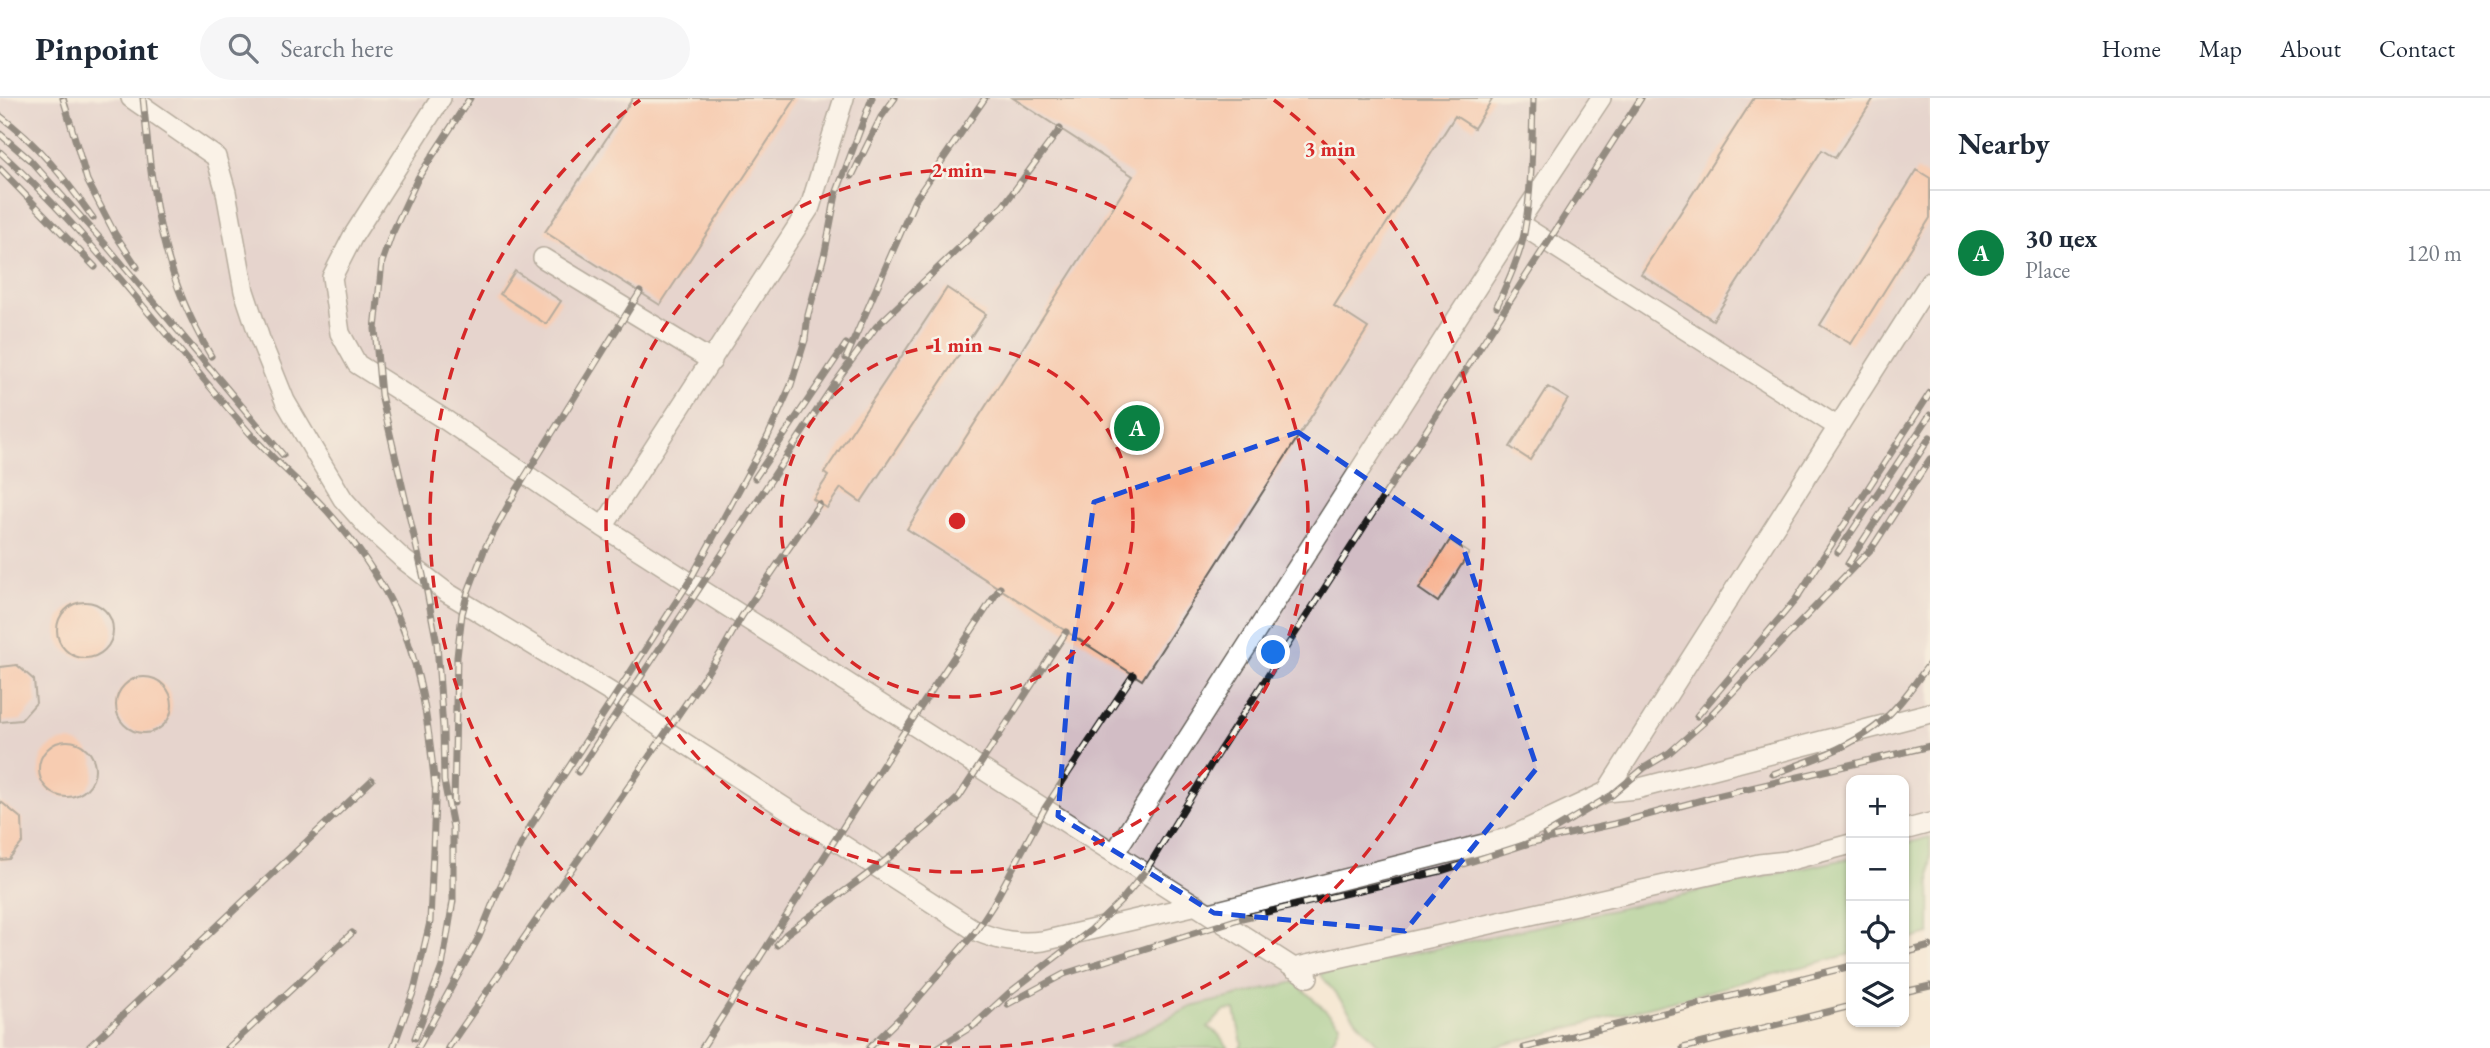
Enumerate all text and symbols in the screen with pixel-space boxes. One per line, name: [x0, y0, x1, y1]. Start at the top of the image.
search box: [200, 17, 690, 80]
text: Pinpoint: [35, 27, 158, 70]
icon: search: [224, 29, 262, 67]
text: Search here: [280, 31, 393, 65]
text: Home: [2101, 33, 2161, 64]
text: Map: [2199, 33, 2242, 64]
text: About: [2280, 33, 2341, 64]
text: Contact: [2379, 33, 2455, 64]
text: Nearby: [1958, 124, 2050, 163]
text: 3 min: [1304, 135, 1356, 162]
text: 2 min: [931, 156, 983, 183]
text: 30 цех: [2025, 221, 2097, 255]
text: A: [1973, 238, 1989, 268]
text: 120 m: [2406, 238, 2462, 268]
text: Place: [2025, 255, 2070, 285]
text: 1 min: [931, 331, 983, 358]
pin: A: [1114, 402, 1160, 454]
centre of rings: [945, 509, 969, 533]
your location: [1256, 635, 1290, 669]
map controls: [1846, 775, 1909, 1027]
button: +: [1846, 775, 1909, 838]
button: −: [1846, 838, 1909, 901]
button: locate: [1846, 901, 1909, 964]
button: layers: [1846, 964, 1909, 1027]

